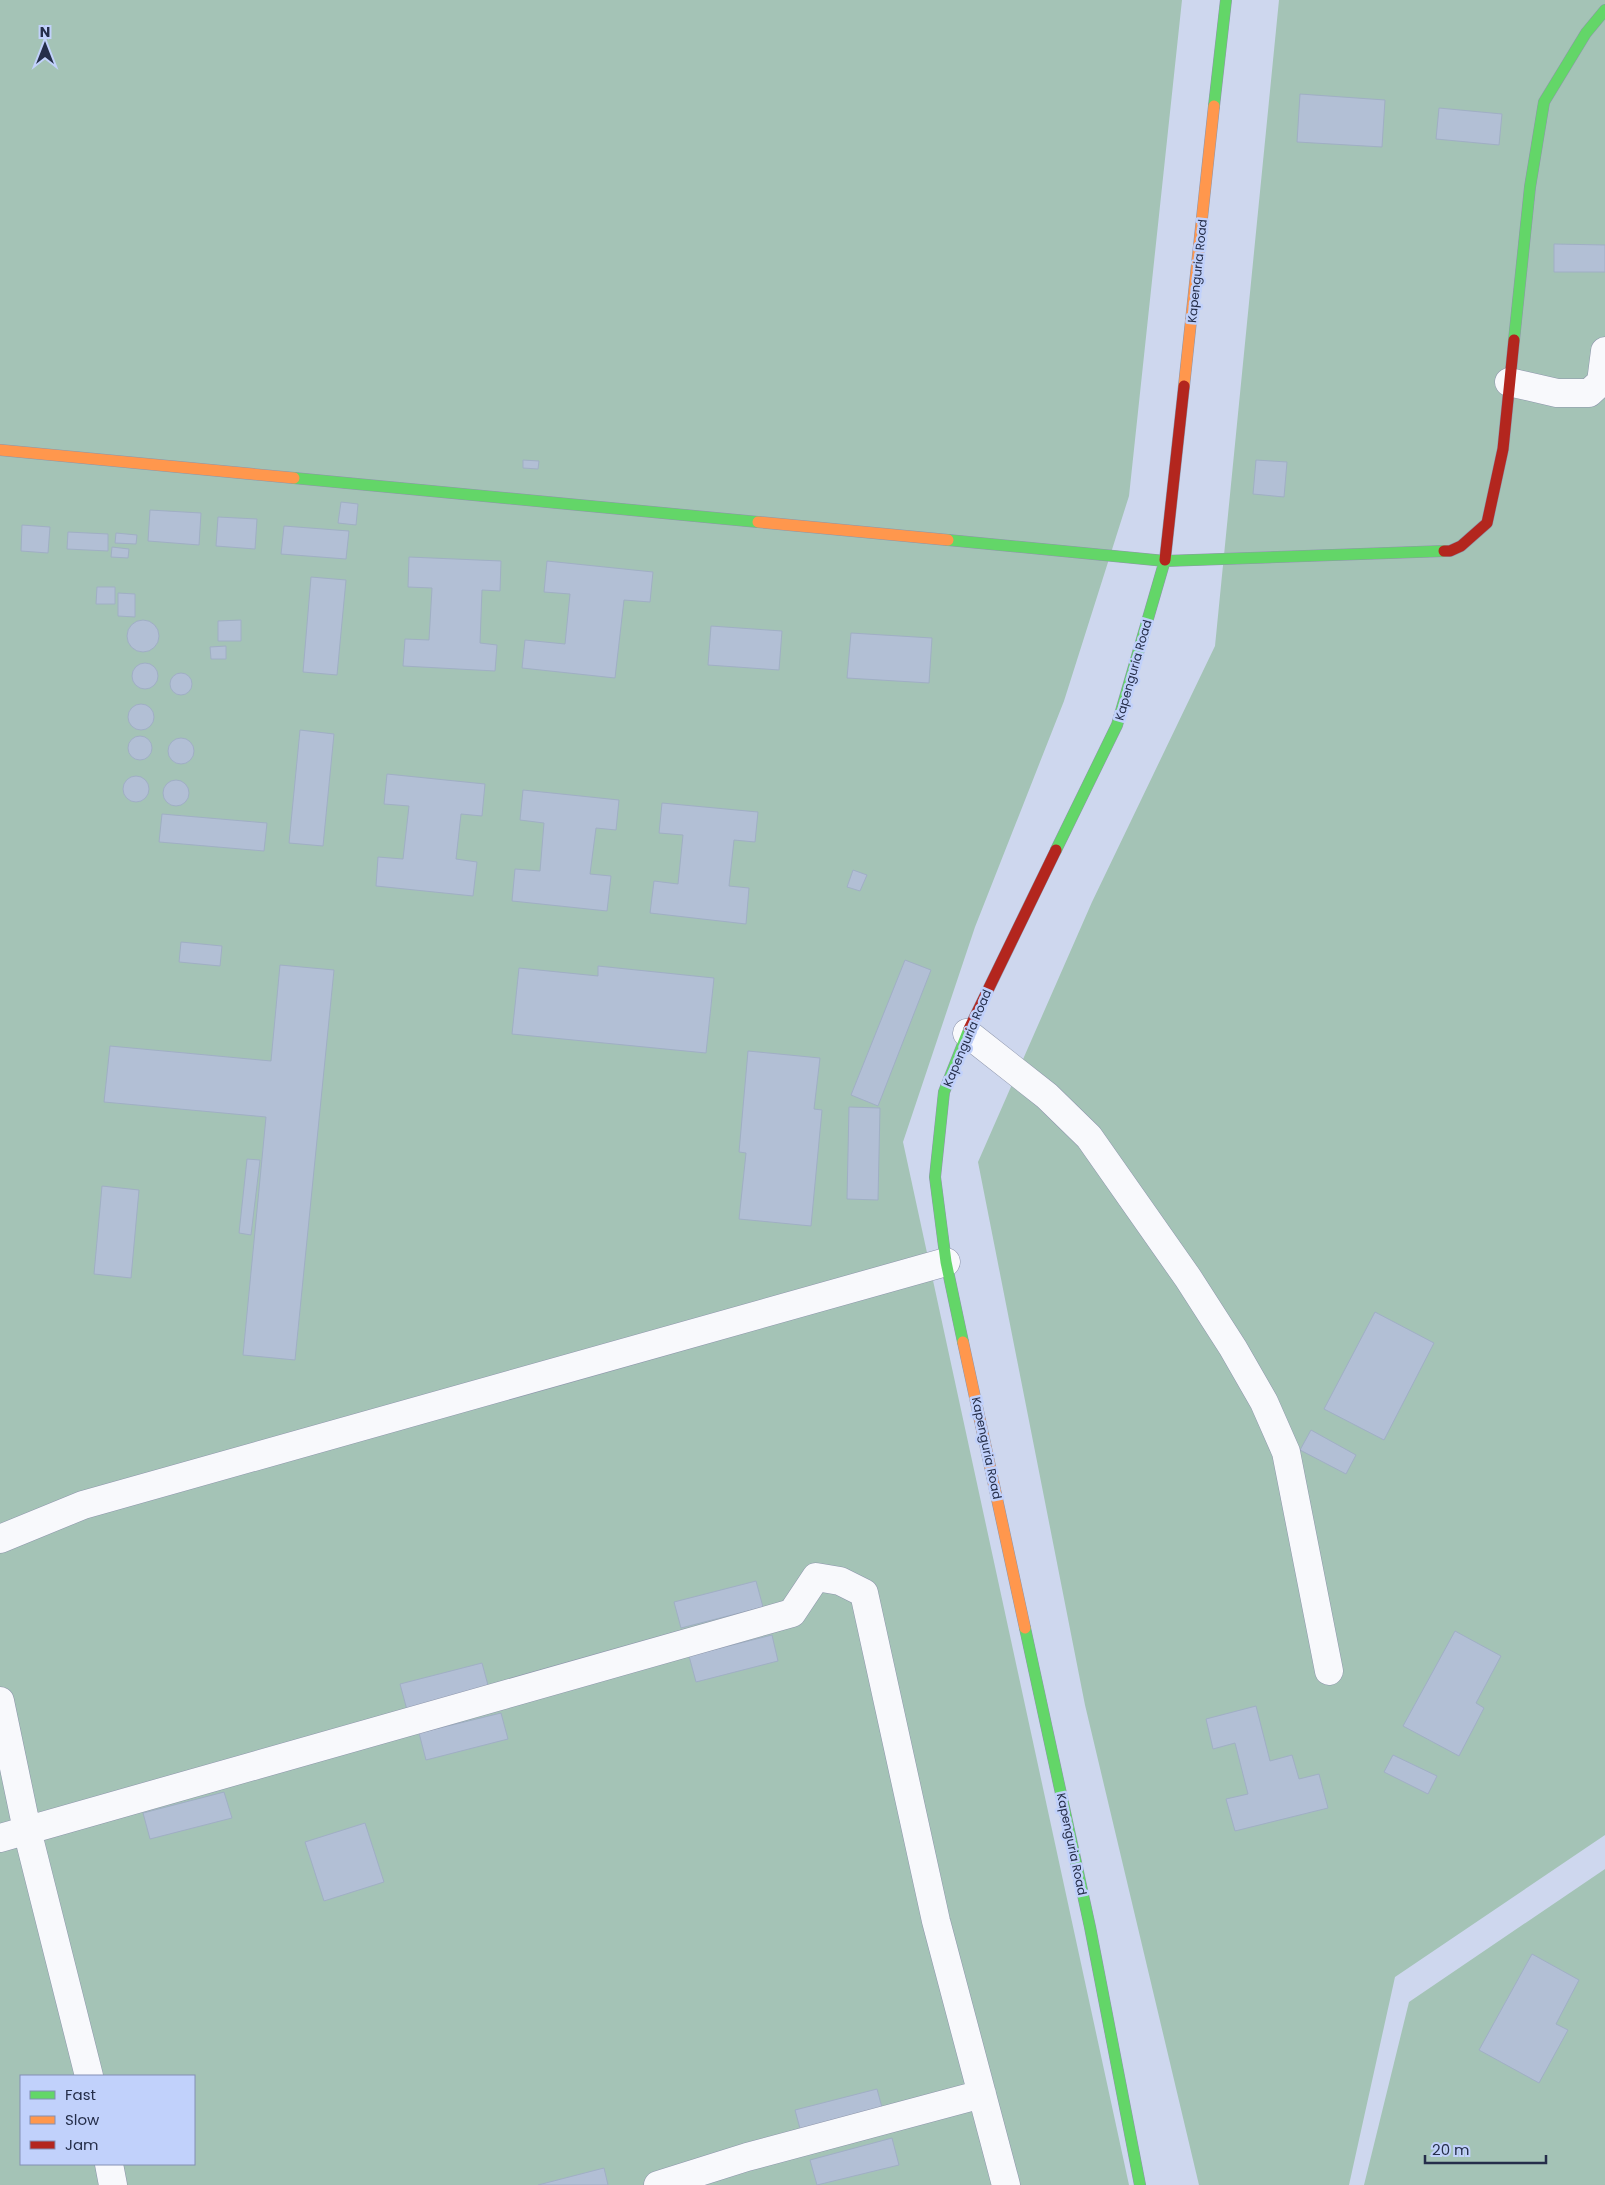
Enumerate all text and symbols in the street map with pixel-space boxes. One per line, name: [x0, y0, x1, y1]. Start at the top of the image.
north arrow: [20, 20, 70, 70]
text: N: [40, 22, 50, 42]
street label: Kapenguria Road: [1183, 218, 1211, 324]
street label: Kapenguria Road: [1110, 618, 1156, 722]
street label: Kapenguria Road: [939, 987, 995, 1089]
street label: Kapenguria Road: [968, 1395, 1006, 1501]
street label: Kapenguria Road: [1053, 1791, 1091, 1897]
legend: [20, 2075, 195, 2165]
text: Fast: [65, 2084, 96, 2105]
text: Slow: [65, 2109, 100, 2130]
scale bar: [1425, 2132, 1546, 2164]
text: Jam: [65, 2134, 99, 2155]
text: 20 m: [1432, 2139, 1470, 2160]

